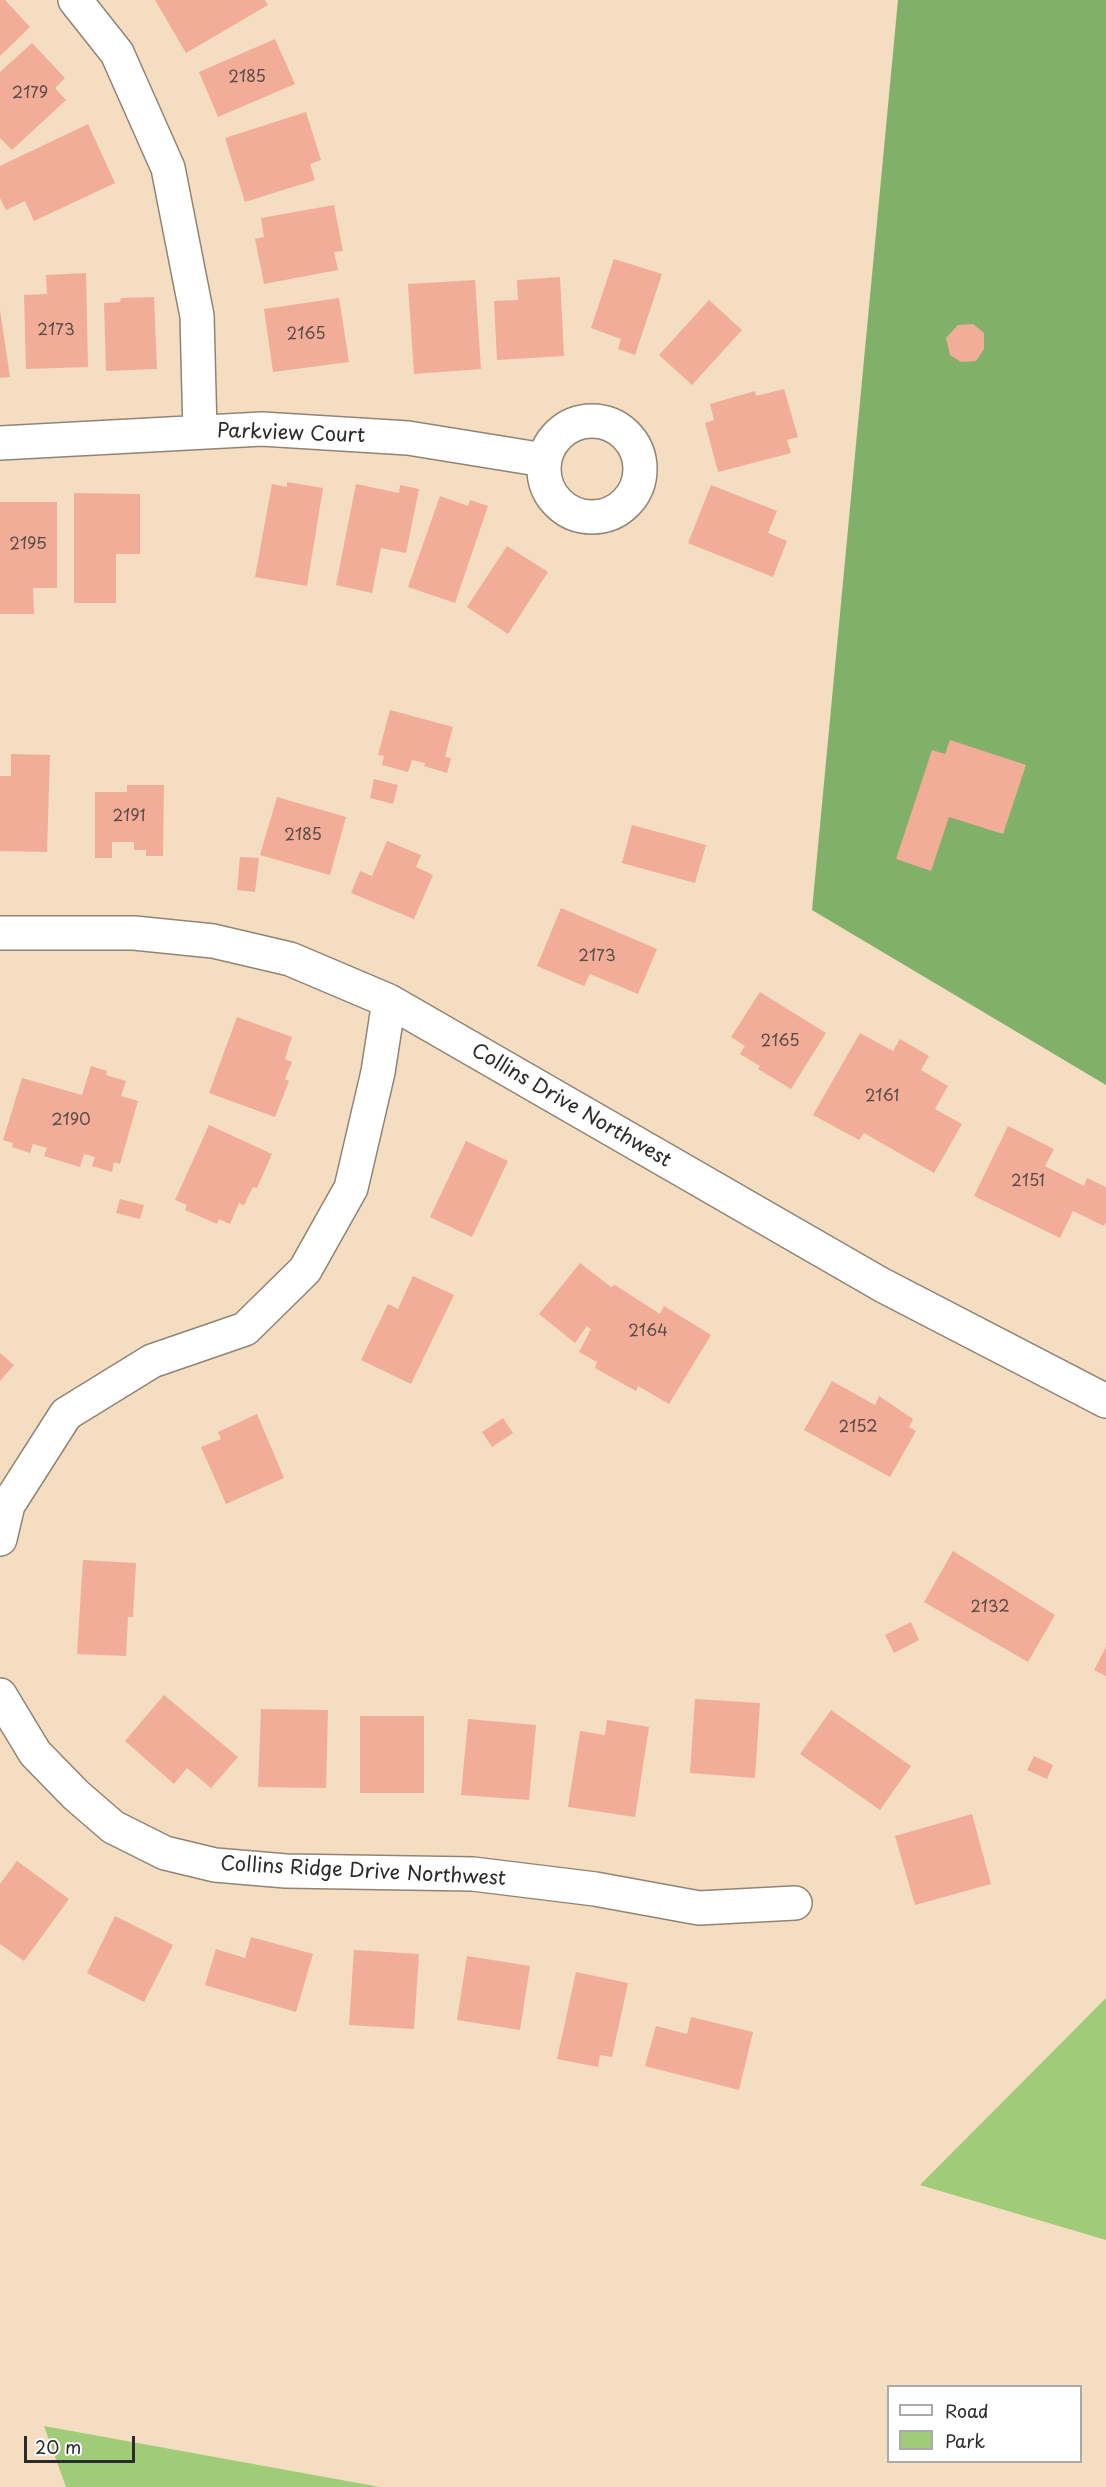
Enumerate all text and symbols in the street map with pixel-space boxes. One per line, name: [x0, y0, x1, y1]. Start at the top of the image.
house number: 2185: [228, 68, 266, 88]
house number: 2179: [12, 84, 48, 104]
house number: 2173: [37, 321, 75, 341]
house number: 2165: [287, 325, 325, 345]
street label: Parkview Court: [217, 419, 365, 449]
house number: 2195: [9, 535, 47, 555]
house number: 2191: [112, 807, 146, 827]
house number: 2185: [284, 826, 322, 846]
house number: 2173: [578, 947, 616, 967]
house number: 2165: [761, 1032, 799, 1052]
street label: Collins Drive Northwest: [467, 1039, 675, 1173]
house number: 2161: [865, 1087, 899, 1107]
house number: 2190: [51, 1111, 91, 1131]
house number: 2151: [1011, 1172, 1045, 1192]
house number: 2164: [628, 1322, 668, 1342]
house number: 2152: [839, 1418, 877, 1438]
house number: 2132: [970, 1598, 1010, 1618]
street label: Collins Ridge Drive Northwest: [220, 1853, 506, 1891]
legend: [887, 2385, 1082, 2463]
text: Road: [945, 2397, 989, 2424]
scale bar: [27, 2424, 138, 2462]
text: Park: [945, 2427, 985, 2454]
text: 20 m: [35, 2433, 81, 2460]

